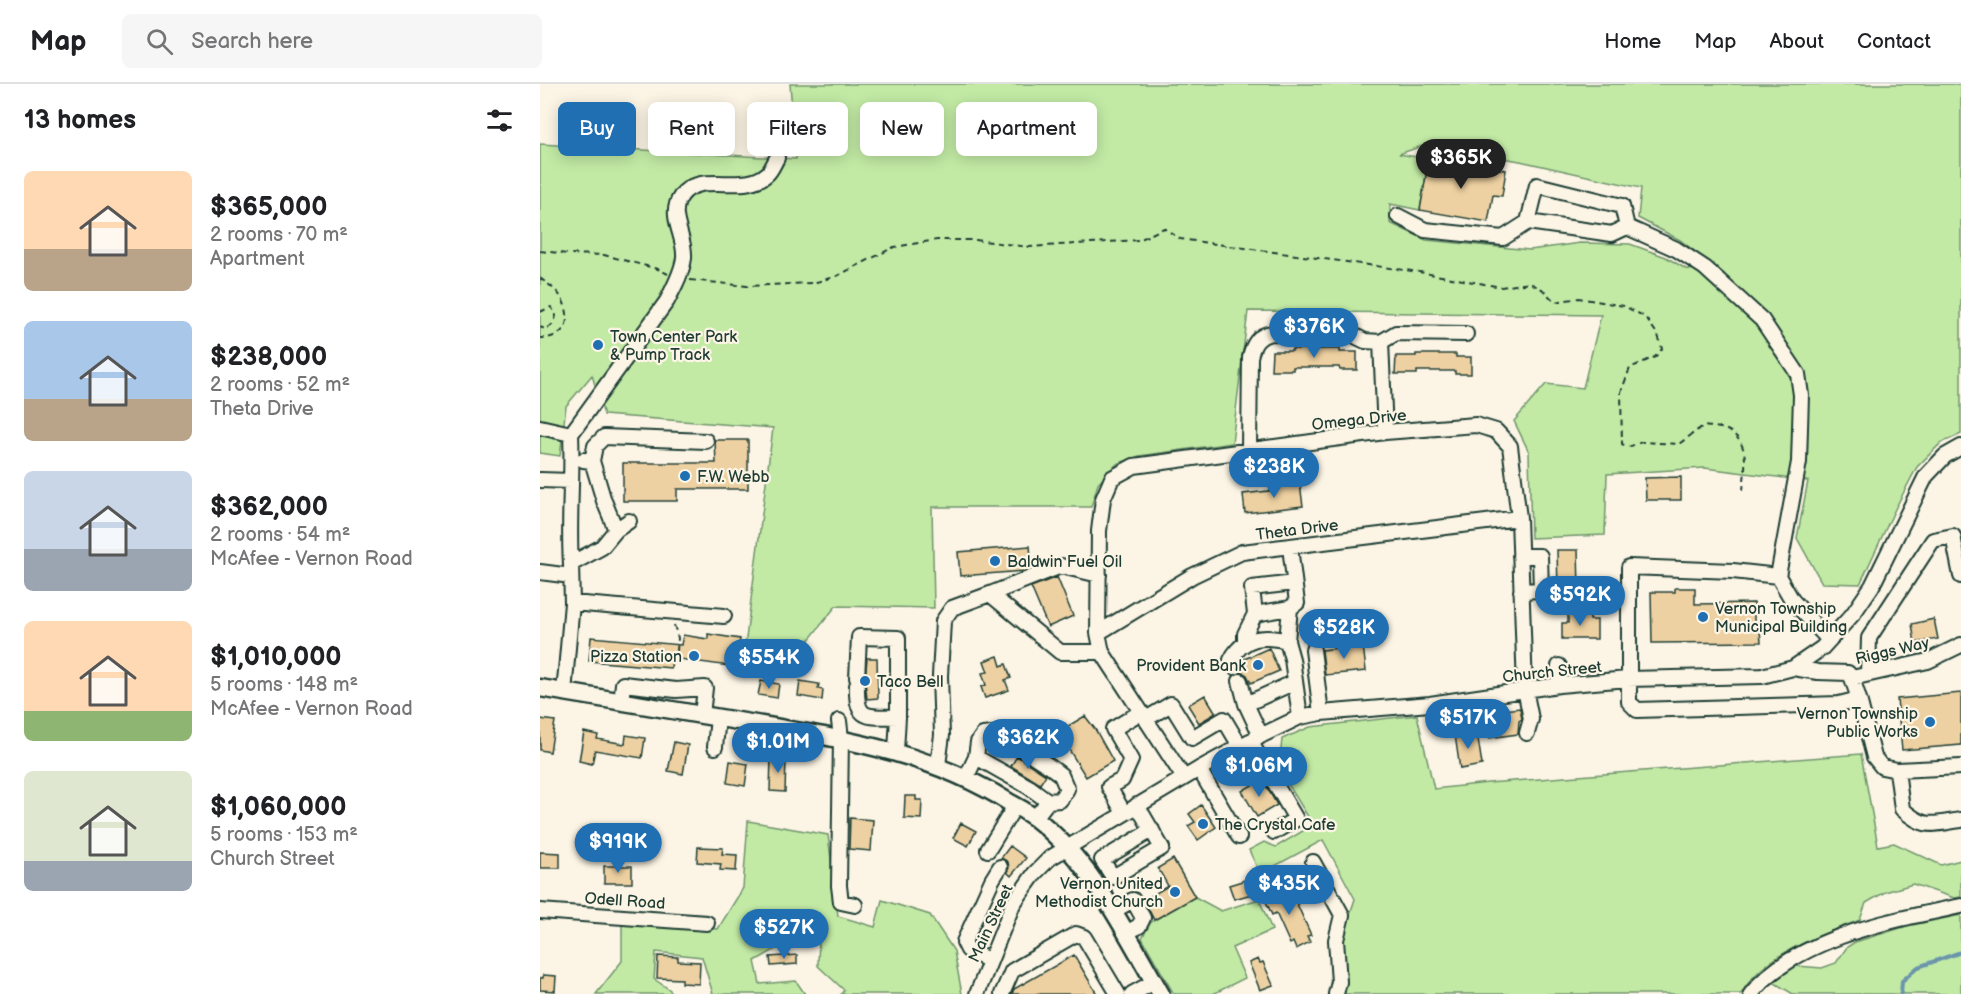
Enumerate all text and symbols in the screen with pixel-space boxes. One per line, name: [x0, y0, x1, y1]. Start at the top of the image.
search box: [122, 14, 542, 68]
text: Map: [30, 25, 86, 58]
icon: search: [143, 25, 176, 58]
text: Search here: [191, 28, 313, 55]
text: Home: [1604, 29, 1661, 54]
text: Map: [1694, 29, 1736, 54]
text: About: [1769, 29, 1824, 54]
text: Contact: [1857, 29, 1931, 54]
chip: Buy: [558, 102, 636, 156]
chip: Rent: [648, 102, 735, 156]
chip: Filters: [747, 102, 848, 156]
chip: New: [860, 102, 944, 156]
chip: Apartment: [956, 102, 1097, 156]
icon: filters: [483, 104, 516, 137]
text: 13 homes: [24, 105, 136, 136]
pin: $365K: [1419, 139, 1503, 190]
text: $365K: [1430, 146, 1492, 170]
text: $365,000: [210, 192, 327, 223]
icon: home: [72, 195, 144, 267]
text: 2 rooms · 70 m²: [210, 223, 348, 247]
text: Apartment: [210, 247, 305, 271]
pin: $376K: [1272, 308, 1356, 359]
text: $376K: [1283, 315, 1345, 339]
place label: Town Center Park & Pump Track: [610, 328, 737, 365]
marker: Town Center Park & Pump Track: [591, 338, 605, 352]
text: $238,000: [210, 342, 327, 373]
icon: home: [72, 345, 144, 417]
text: 2 rooms · 52 m²: [210, 373, 350, 397]
text: Theta Drive: [210, 397, 314, 421]
street label: Omega Drive: [1311, 406, 1408, 435]
pin: $238K: [1232, 448, 1316, 499]
text: $238K: [1243, 455, 1305, 479]
place label: F.W. Webb: [697, 468, 770, 487]
marker: F.W. Webb: [678, 469, 692, 483]
text: $362,000: [210, 492, 328, 523]
icon: home: [72, 495, 144, 567]
street label: Theta Drive: [1255, 516, 1340, 545]
text: 2 rooms · 54 m²: [210, 523, 350, 547]
text: McAfee - Vernon Road: [210, 547, 413, 571]
place label: Baldwin Fuel Oil: [1007, 553, 1122, 572]
marker: Baldwin Fuel Oil: [988, 554, 1002, 568]
pin: $592K: [1538, 576, 1622, 627]
text: $592K: [1549, 583, 1611, 607]
place label: Vernon Township Municipal Building: [1715, 600, 1847, 637]
pin: $528K: [1302, 609, 1386, 660]
marker: Vernon Township Municipal Building: [1696, 610, 1710, 624]
text: $528K: [1313, 616, 1375, 640]
street label: Riggs Way: [1854, 634, 1932, 669]
pin: $554K: [727, 639, 811, 690]
text: $1,010,000: [210, 642, 342, 673]
icon: home: [72, 645, 144, 717]
text: $554K: [738, 646, 800, 670]
place label: Pizza Station: [590, 648, 682, 667]
marker: Pizza Station: [687, 649, 701, 663]
place label: Provident Bank: [1136, 657, 1246, 676]
marker: Provident Bank: [1251, 658, 1265, 672]
street label: Church Street: [1502, 658, 1603, 687]
text: 5 rooms · 148 m²: [210, 673, 358, 697]
place label: Taco Bell: [877, 673, 944, 692]
marker: Taco Bell: [858, 674, 872, 688]
text: McAfee - Vernon Road: [210, 697, 413, 721]
pin: $517K: [1426, 699, 1510, 750]
place label: Vernon Township Public Works: [1797, 705, 1918, 742]
text: $517K: [1439, 706, 1497, 730]
marker: Vernon Township Public Works: [1923, 715, 1937, 729]
pin: $362K: [986, 719, 1070, 770]
pin: $1.01M: [729, 723, 827, 774]
text: $362K: [997, 726, 1059, 750]
text: $1.01M: [746, 730, 810, 754]
pin: $1.06M: [1210, 747, 1308, 798]
text: $1.06M: [1225, 754, 1293, 778]
text: $1,060,000: [210, 792, 346, 823]
icon: home: [72, 795, 144, 867]
place label: The Crystal Cafe: [1215, 816, 1336, 835]
marker: The Crystal Cafe: [1196, 817, 1210, 831]
text: 5 rooms · 153 m²: [210, 823, 358, 847]
pin: $919K: [576, 823, 660, 874]
text: $919K: [589, 830, 647, 854]
text: Church Street: [210, 847, 335, 871]
pin: $435K: [1247, 865, 1331, 916]
text: $435K: [1258, 872, 1320, 896]
place label: Vernon United Methodist Church: [1035, 875, 1163, 912]
street label: Main Street: [965, 882, 1018, 966]
marker: Vernon United Methodist Church: [1168, 885, 1182, 899]
street label: Odell Road: [584, 889, 666, 914]
pin: $527K: [742, 909, 826, 960]
text: $527K: [754, 916, 814, 940]

